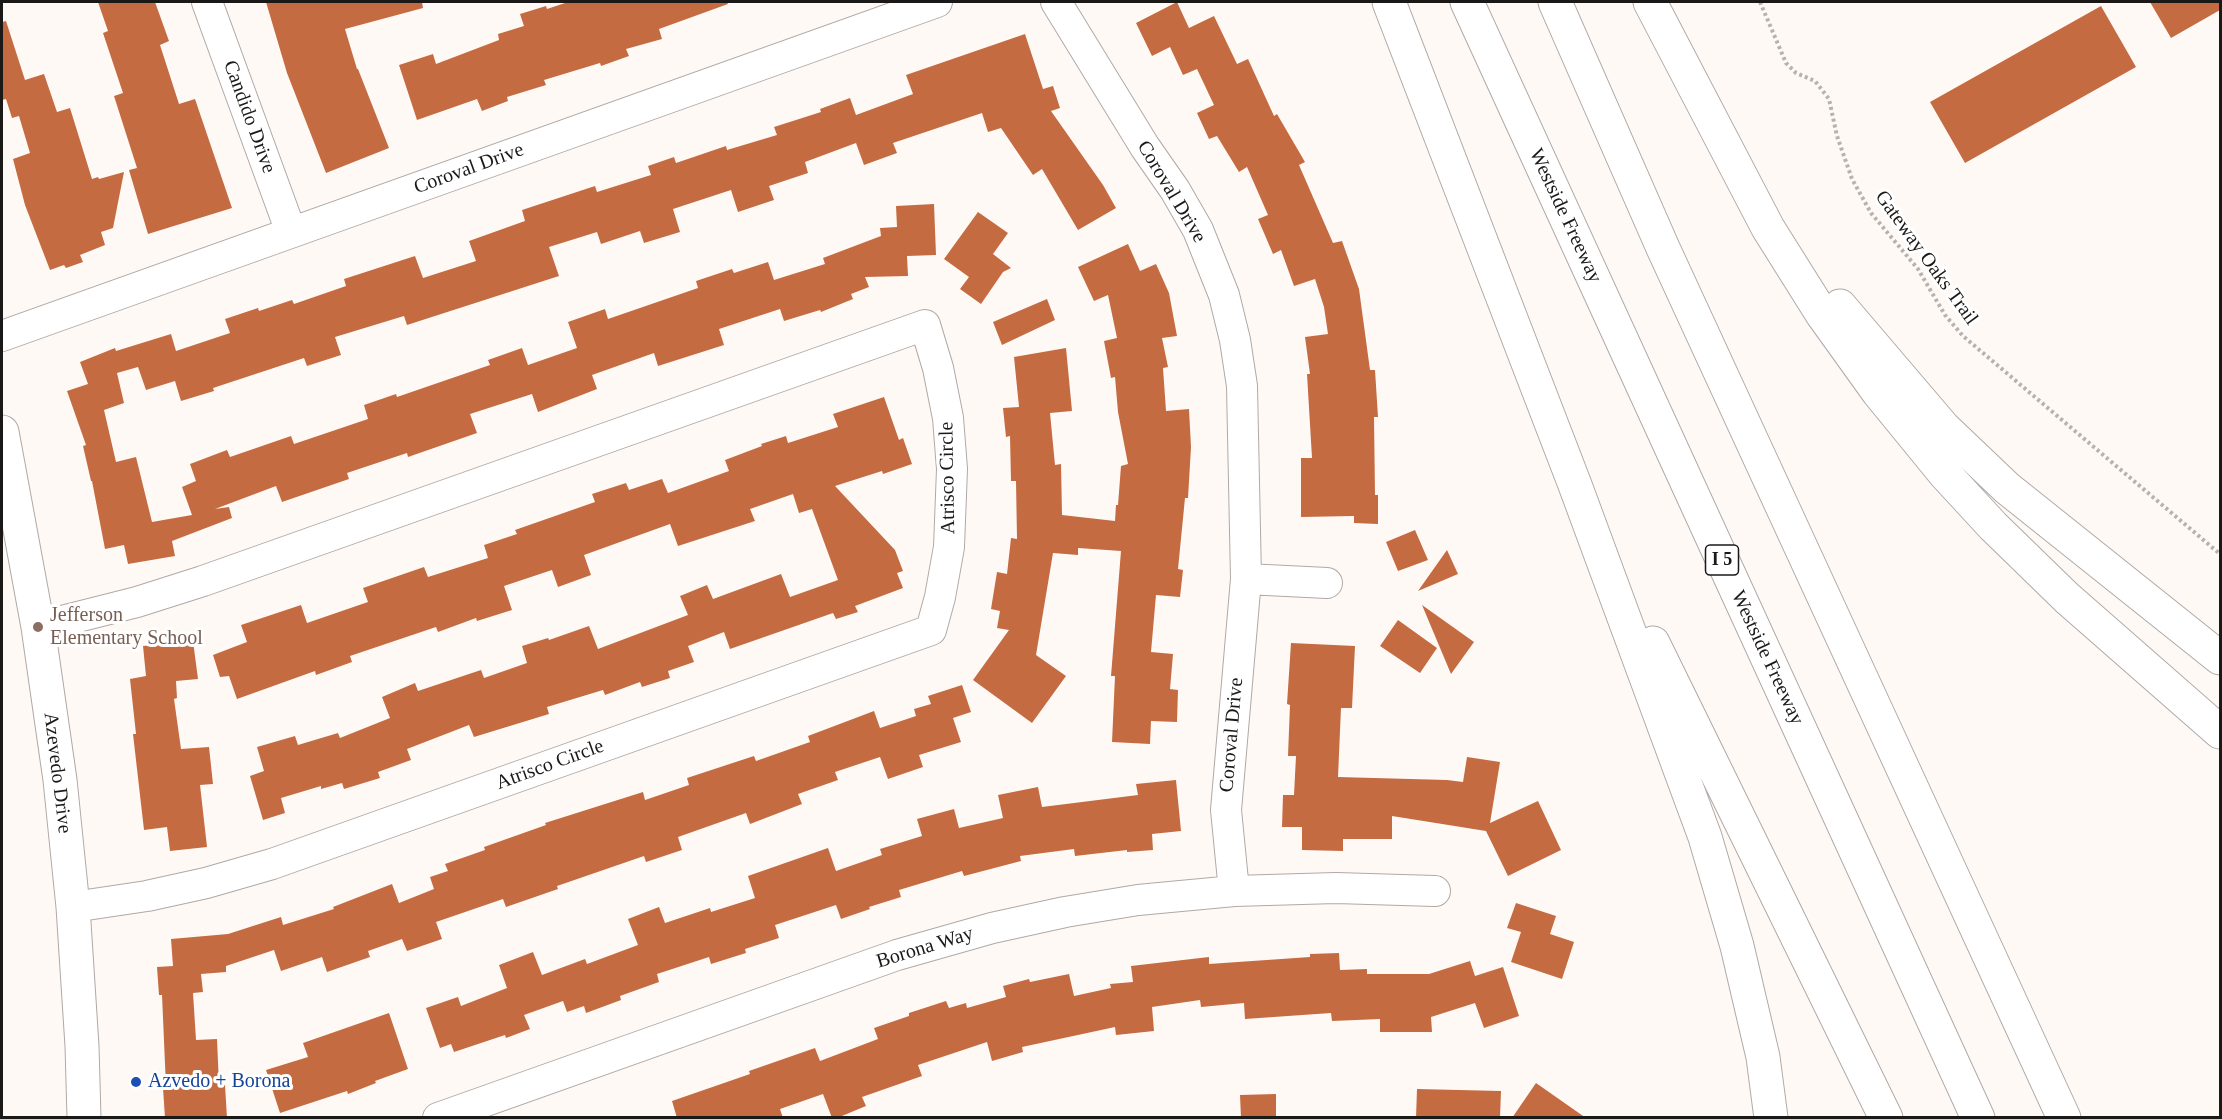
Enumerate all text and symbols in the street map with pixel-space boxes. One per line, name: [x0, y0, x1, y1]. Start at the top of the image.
street label: Candido Drive: [217, 57, 281, 177]
street label: Coroval Drive: [1131, 137, 1211, 247]
street label: Coroval Drive: [411, 138, 527, 200]
street label: Westside Freeway: [1523, 145, 1607, 287]
street label: Gateway Oaks Trail: [1869, 186, 1983, 330]
street label: Atrisco Circle: [935, 421, 961, 535]
road number: I 5: [1706, 545, 1738, 575]
street label: Westside Freeway: [1725, 587, 1809, 729]
place label: Jefferson Elementary School: [50, 604, 203, 651]
marker: Jefferson Elementary School: [31, 620, 45, 634]
street label: Coroval Drive: [1215, 677, 1249, 793]
street label: Azevedo Drive: [38, 711, 76, 835]
street label: Atrisco Circle: [493, 734, 607, 796]
street label: Borona Way: [874, 922, 976, 974]
place label: Azvedo + Borona: [148, 1070, 290, 1094]
marker: Azvedo + Borona: [129, 1075, 143, 1089]

